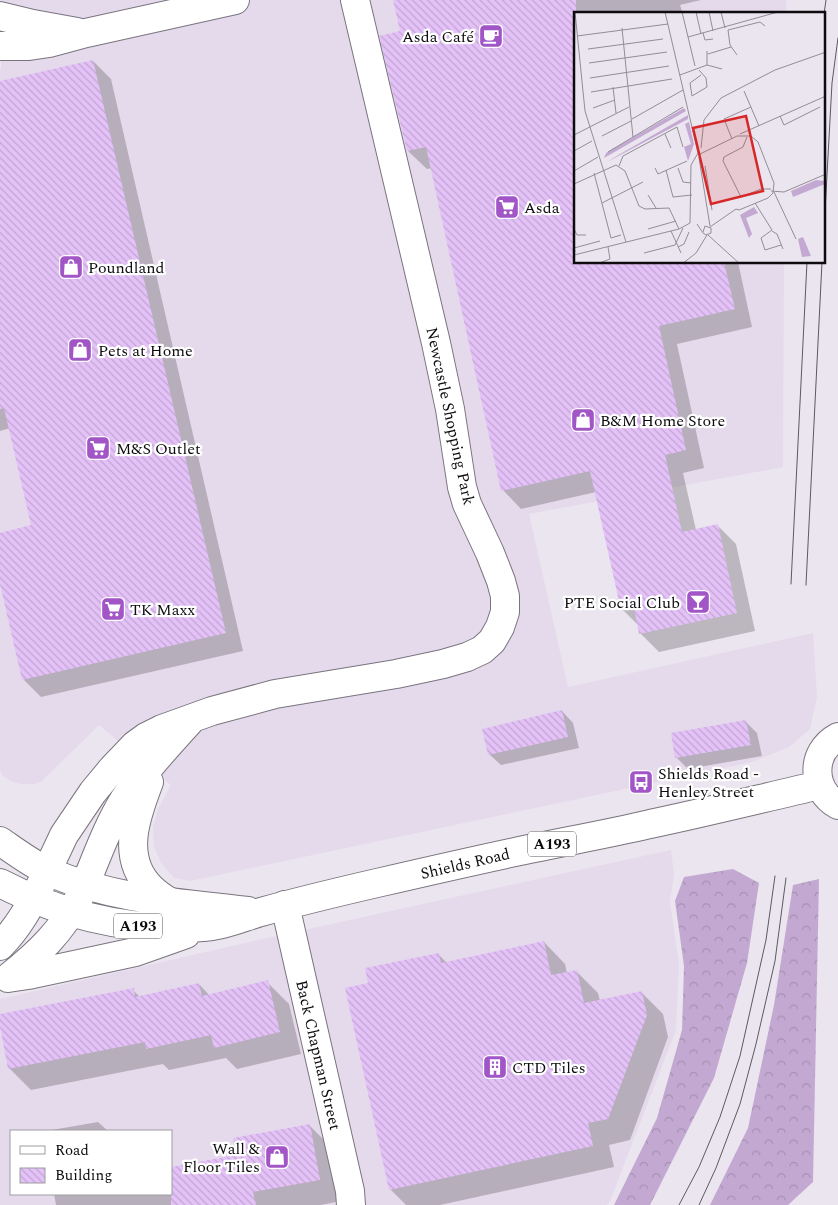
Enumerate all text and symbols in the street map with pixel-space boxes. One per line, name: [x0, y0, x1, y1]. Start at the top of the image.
inset map: [574, 12, 826, 264]
cafe icon: Asda Café: [478, 23, 504, 49]
place label: Asda Café: [402, 25, 474, 49]
supermarket icon: Asda: [494, 194, 520, 220]
place label: Asda: [524, 196, 560, 220]
shop icon: Poundland: [58, 254, 84, 280]
place label: Poundland: [88, 256, 165, 280]
street label: Newcastle Shopping Park: [419, 325, 481, 508]
shop icon: Pets at Home: [67, 337, 93, 363]
place label: Pets at Home: [98, 339, 193, 363]
shop icon: B&M Home Store: [570, 407, 596, 433]
place label: B&M Home Store: [600, 409, 725, 433]
supermarket icon: M&S Outlet: [85, 435, 111, 461]
place label: M&S Outlet: [116, 437, 201, 461]
bar icon: PTE Social Club: [685, 589, 711, 615]
place label: PTE Social Club: [564, 591, 680, 615]
supermarket icon: TK Maxx: [100, 596, 126, 622]
place label: TK Maxx: [130, 598, 195, 622]
place label: Shields Road - Henley Street: [658, 762, 759, 804]
bus stop icon: Shields Road - Henley Street: [628, 769, 654, 795]
road number: A193: [528, 832, 576, 856]
street label: Shields Road: [418, 842, 512, 886]
road number: A193: [114, 914, 162, 938]
street label: Back Chapman Street: [289, 978, 347, 1133]
building icon: CTD Tiles: [482, 1054, 508, 1080]
place label: CTD Tiles: [512, 1056, 586, 1080]
legend: [10, 1130, 172, 1195]
place label: Wall & Floor Tiles: [183, 1137, 261, 1179]
text: Road: [55, 1139, 89, 1162]
shop icon: Wall & Floor Tiles: [264, 1144, 290, 1170]
text: Building: [55, 1164, 112, 1187]

